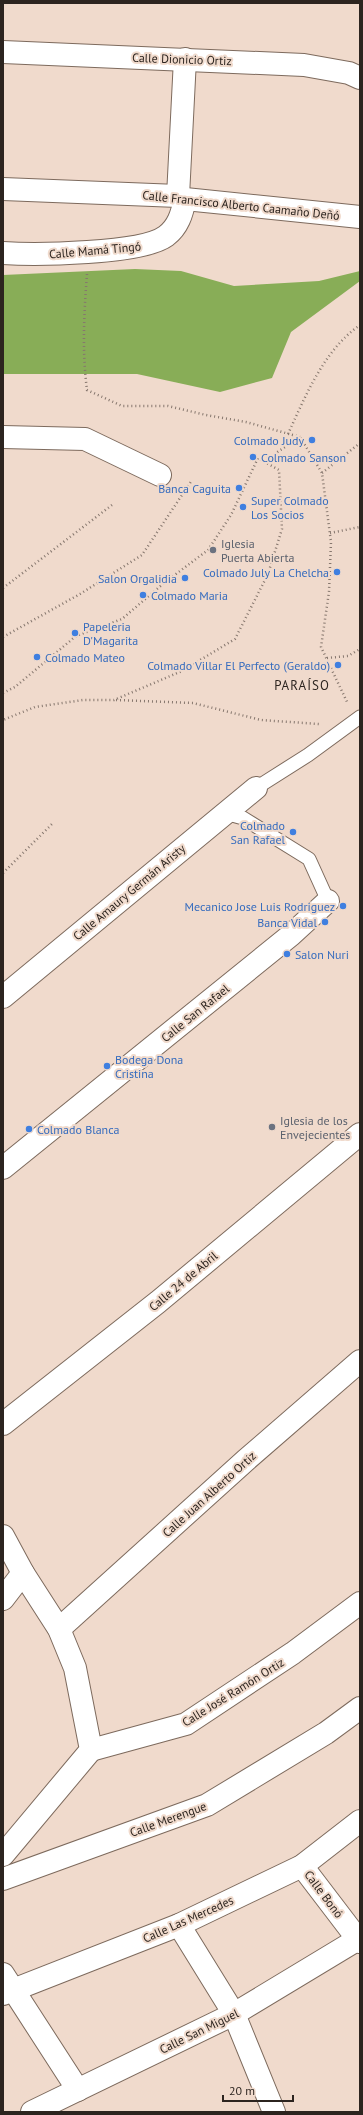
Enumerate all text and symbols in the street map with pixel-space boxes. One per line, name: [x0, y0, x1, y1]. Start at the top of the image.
street label: Calle Dionicio Ortiz: [132, 50, 232, 68]
street label: Calle Francisco Alberto Caamaño Deñó: [142, 187, 340, 223]
street label: Calle Mamá Tingó: [48, 239, 142, 261]
place label: Colmado Judy: [234, 433, 304, 448]
marker: Colmado Judy: [307, 435, 317, 445]
place label: Colmado Sanson: [261, 450, 346, 465]
marker: Colmado Sanson: [248, 452, 258, 462]
place label: Banca Caguita: [158, 481, 231, 496]
marker: Banca Caguita: [234, 483, 244, 493]
place label: Super Colmado Los Socios: [251, 493, 329, 522]
marker: Super Colmado Los Socios: [238, 502, 248, 512]
place label: Iglesia Puerta Abierta: [221, 536, 294, 565]
marker: Iglesia Puerta Abierta: [208, 545, 218, 555]
place label: Colmado July La Chelcha: [203, 565, 329, 580]
marker: Colmado July La Chelcha: [332, 567, 342, 577]
place label: Salon Orgalidia: [98, 571, 177, 586]
marker: Salon Orgalidia: [180, 573, 190, 583]
place label: Colmado Maria: [151, 588, 228, 603]
marker: Colmado Maria: [138, 590, 148, 600]
place label: Papeleria D'Magarita: [83, 619, 138, 648]
marker: Papeleria D'Magarita: [70, 628, 80, 638]
place label: Colmado Mateo: [45, 650, 125, 665]
marker: Colmado Mateo: [32, 652, 42, 662]
place label: Colmado Villar El Perfecto (Geraldo): [147, 658, 330, 673]
marker: Colmado Villar El Perfecto (Geraldo): [333, 660, 343, 670]
district label: PARAÍSO: [274, 677, 330, 694]
place label: Colmado San Rafael: [231, 818, 285, 847]
marker: Colmado San Rafael: [288, 827, 298, 837]
street label: Calle Amaury Germán Aristy: [70, 840, 188, 943]
place label: Mecanico Jose Luis Rodriguez: [184, 899, 335, 914]
marker: Mecanico Jose Luis Rodriguez: [338, 901, 348, 911]
place label: Banca Vidal: [257, 915, 317, 930]
marker: Banca Vidal: [320, 917, 330, 927]
place label: Salon Nuri: [295, 947, 349, 962]
marker: Salon Nuri: [282, 949, 292, 959]
street label: Calle San Rafael: [158, 981, 232, 1045]
place label: Bodega Dona Cristina: [115, 1052, 183, 1081]
marker: Bodega Dona Cristina: [102, 1061, 112, 1071]
place label: Iglesia de los Envejecientes: [280, 1113, 350, 1142]
place label: Colmado Blanca: [37, 1122, 120, 1137]
marker: Iglesia de los Envejecientes: [267, 1122, 277, 1132]
marker: Colmado Blanca: [24, 1124, 34, 1134]
street label: Calle 24 de Abril: [146, 1248, 221, 1314]
street label: Calle Juan Alberto Ortiz: [159, 1448, 259, 1540]
street label: Calle José Ramón Ortiz: [179, 1655, 287, 1729]
street label: Calle Merengue: [128, 1798, 208, 1840]
street label: Calle Bonó: [301, 1867, 347, 1921]
street label: Calle Las Mercedes: [140, 1892, 236, 1946]
street label: Calle San Miguel: [157, 2005, 241, 2057]
scale bar: [223, 2077, 293, 2103]
text: 20 m: [229, 2083, 255, 2098]

